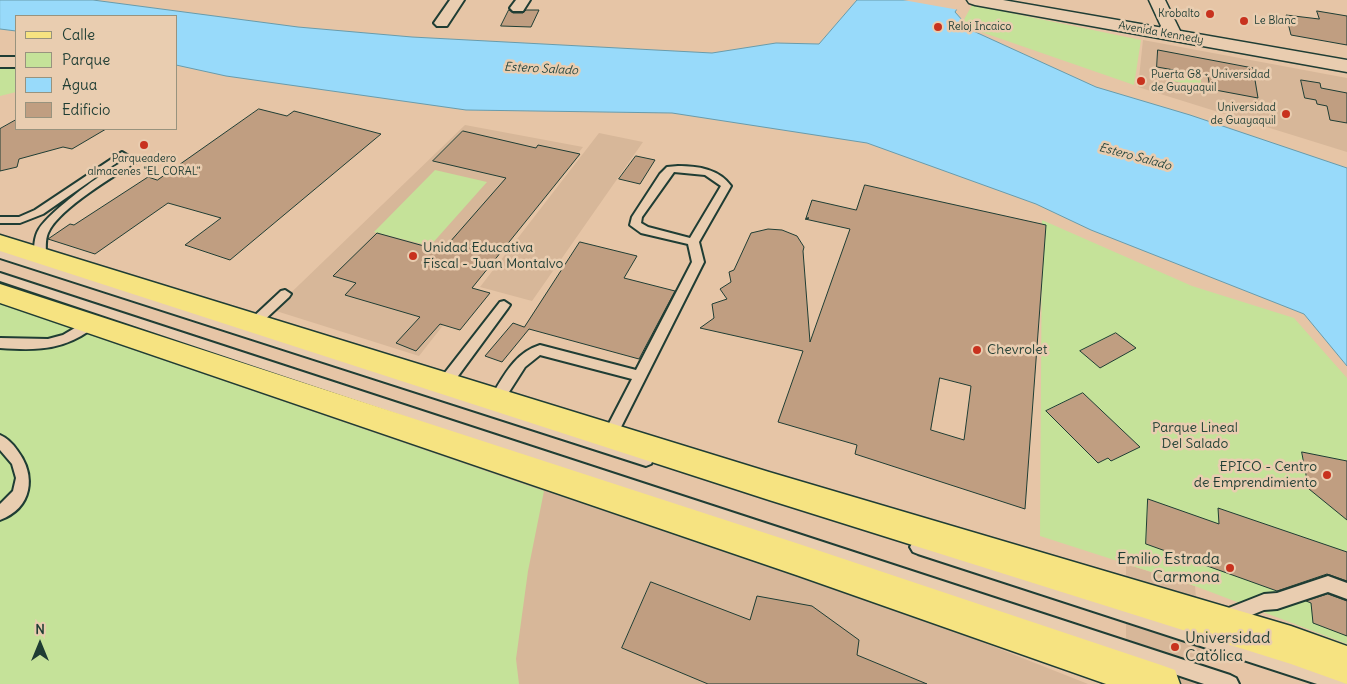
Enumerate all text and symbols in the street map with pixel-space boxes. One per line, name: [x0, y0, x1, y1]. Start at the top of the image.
place label: Krobalto: [1158, 7, 1200, 21]
marker: Krobalto: [1204, 8, 1216, 20]
place label: Le Blanc: [1254, 14, 1296, 28]
legend: [15, 15, 178, 130]
marker: Le Blanc: [1238, 15, 1250, 27]
street label: Avenida Kennedy: [1117, 19, 1205, 47]
place label: Reloj Incaico: [948, 20, 1011, 34]
marker: Reloj Incaico: [932, 21, 944, 33]
text: Calle: [62, 25, 95, 44]
text: Parque: [62, 50, 110, 69]
water label: Estero Salado: [504, 60, 578, 78]
place label: Puerta G8 - Universidad de Guayaquil: [1151, 68, 1270, 94]
text: Agua: [62, 75, 97, 94]
marker: Puerta G8 - Universidad de Guayaquil: [1135, 75, 1147, 87]
text: Edificio: [62, 100, 110, 119]
place label: Universidad de Guayaquil: [1211, 101, 1276, 127]
marker: Universidad de Guayaquil: [1280, 108, 1292, 120]
marker: Parqueadero almacenes "EL CORAL": [138, 139, 150, 151]
water label: Estero Salado: [1097, 140, 1173, 174]
place label: Parqueadero almacenes "EL CORAL": [87, 152, 201, 178]
place label: Unidad Educativa Fiscal - Juan Montalvo: [423, 240, 563, 272]
marker: Unidad Educativa Fiscal - Juan Montalvo: [407, 250, 419, 262]
place label: Chevrolet: [987, 342, 1047, 358]
marker: Chevrolet: [971, 344, 983, 356]
park label: Parque Lineal Del Salado: [1152, 420, 1238, 452]
place label: EPICO - Centro de Emprendimiento: [1194, 459, 1317, 492]
marker: EPICO - Centro de Emprendimiento: [1321, 469, 1333, 481]
place label: Emilio Estrada Carmona: [1117, 549, 1220, 587]
marker: Emilio Estrada Carmona: [1224, 562, 1236, 574]
north arrow: [15, 619, 65, 669]
text: N: [35, 620, 45, 638]
place label: Universidad Católica: [1185, 628, 1270, 666]
marker: Universidad Católica: [1169, 641, 1181, 653]

